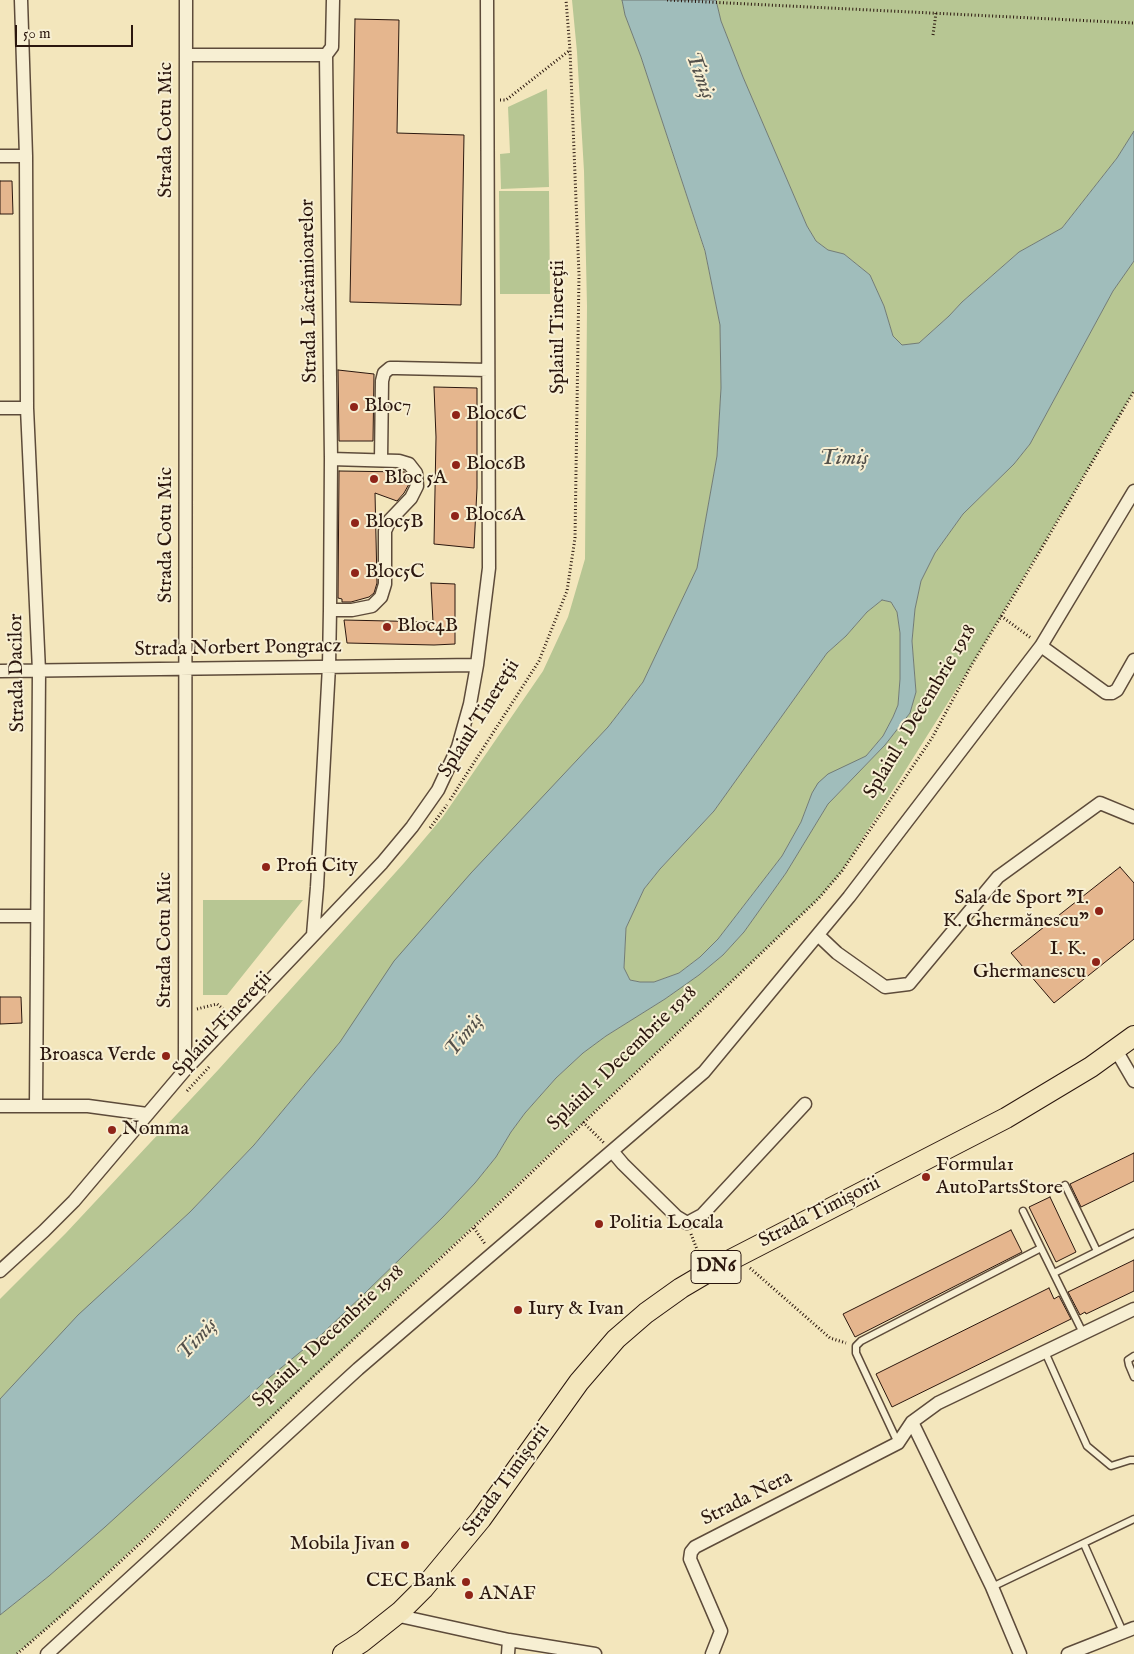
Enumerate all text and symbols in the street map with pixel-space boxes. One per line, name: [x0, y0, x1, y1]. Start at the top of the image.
scale bar: [18, 15, 135, 47]
text: 50 m: [23, 24, 51, 43]
water label: Timiș: [679, 49, 719, 103]
street label: Strada Cotu Mic: [155, 62, 179, 198]
street label: Strada Lăcrămioarelor: [296, 199, 324, 383]
street label: Splaiul Tinereții: [547, 260, 571, 394]
place label: Bloc7: [364, 395, 411, 419]
marker: Bloc7: [348, 401, 360, 413]
place label: Bloc6C: [466, 403, 527, 427]
marker: Bloc6C: [450, 409, 462, 421]
water label: Timiș: [820, 447, 868, 473]
place label: Bloc6B: [466, 453, 526, 477]
marker: Bloc6B: [450, 459, 462, 471]
street label: Strada Cotu Mic: [155, 467, 179, 603]
place label: Bloc 5A: [384, 467, 447, 491]
marker: Bloc 5A: [368, 473, 380, 485]
place label: Bloc6A: [465, 504, 525, 528]
marker: Bloc6A: [449, 510, 461, 522]
place label: Bloc5B: [365, 511, 423, 535]
marker: Bloc5B: [349, 517, 361, 529]
place label: Bloc5C: [365, 561, 425, 585]
marker: Bloc5C: [349, 567, 361, 579]
street label: Strada Dacilor: [5, 613, 31, 733]
place label: Bloc4B: [397, 615, 458, 639]
marker: Bloc4B: [381, 621, 393, 633]
street label: Splaiul 1 Decembrie 1918: [859, 621, 983, 803]
street label: Strada Norbert Pongracz: [134, 635, 342, 663]
street label: Splaiul Tinereții: [434, 656, 526, 782]
place label: Profi City: [276, 855, 358, 879]
marker: Profi City: [260, 861, 272, 873]
street label: Strada Cotu Mic: [154, 872, 178, 1008]
place label: Sala de Sport "I. K. Ghermănescu": [943, 887, 1089, 934]
marker: Sala de Sport "I. K. Ghermănescu": [1093, 905, 1105, 917]
place label: I. K. Ghermanescu: [973, 938, 1086, 985]
marker: I. K. Ghermanescu: [1090, 956, 1102, 968]
street label: Splaiul Tinereții: [168, 968, 278, 1082]
street label: Splaiul 1 Decembrie 1918: [543, 981, 703, 1137]
water label: Timiș: [440, 1009, 490, 1063]
place label: Broasca Verde: [39, 1044, 156, 1068]
marker: Broasca Verde: [160, 1050, 172, 1062]
place label: Nomma: [122, 1118, 189, 1142]
marker: Nomma: [106, 1124, 118, 1136]
place label: Formula1 AutoPartsStore: [936, 1154, 1063, 1201]
marker: Formula1 AutoPartsStore: [920, 1171, 932, 1183]
street label: Strada Timișorii: [755, 1172, 885, 1254]
place label: Politia Locala: [609, 1212, 723, 1236]
marker: Politia Locala: [593, 1218, 605, 1230]
road number: DN6: [691, 1250, 741, 1284]
street label: Splaiul 1 Decembrie 1918: [248, 1260, 410, 1414]
place label: Iury & Ivan: [528, 1298, 624, 1322]
marker: Iury & Ivan: [512, 1304, 524, 1316]
water label: Timiș: [172, 1314, 224, 1366]
street label: Strada Timișorii: [458, 1420, 556, 1542]
street label: Strada Nera: [698, 1466, 796, 1532]
place label: Mobila Jivan: [290, 1533, 395, 1557]
marker: Mobila Jivan: [399, 1539, 411, 1551]
place label: CEC Bank: [366, 1570, 456, 1594]
marker: CEC Bank: [460, 1576, 472, 1588]
place label: ANAF: [479, 1583, 536, 1607]
marker: ANAF: [463, 1589, 475, 1601]

